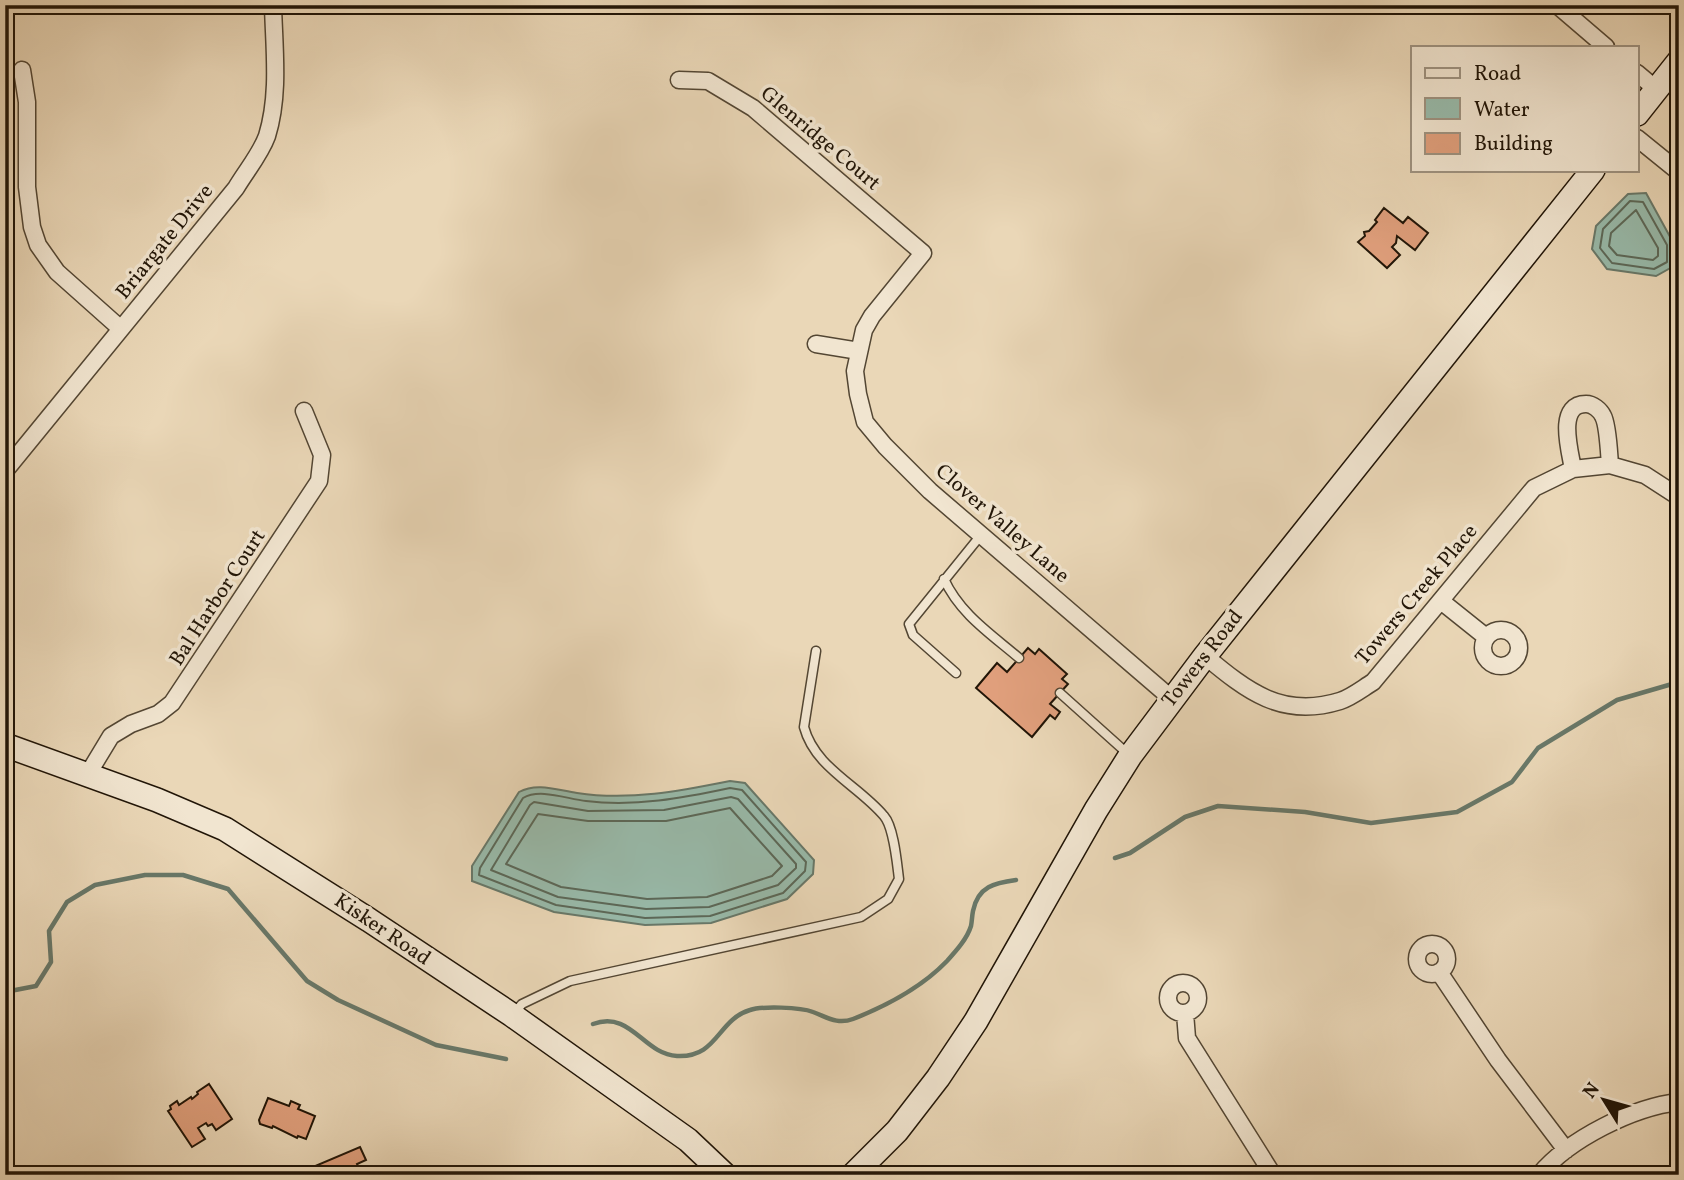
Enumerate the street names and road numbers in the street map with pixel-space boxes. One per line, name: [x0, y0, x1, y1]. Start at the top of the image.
street label: Glenridge Court: [754, 80, 886, 198]
street label: Briargate Drive: [109, 178, 221, 306]
street label: Clover Valley Lane: [929, 458, 1075, 590]
street label: Towers Creek Place: [1349, 518, 1485, 672]
street label: Bal Harbor Court: [163, 524, 273, 672]
street label: Towers Road: [1155, 604, 1251, 714]
street label: Kisker Road: [328, 887, 436, 973]

